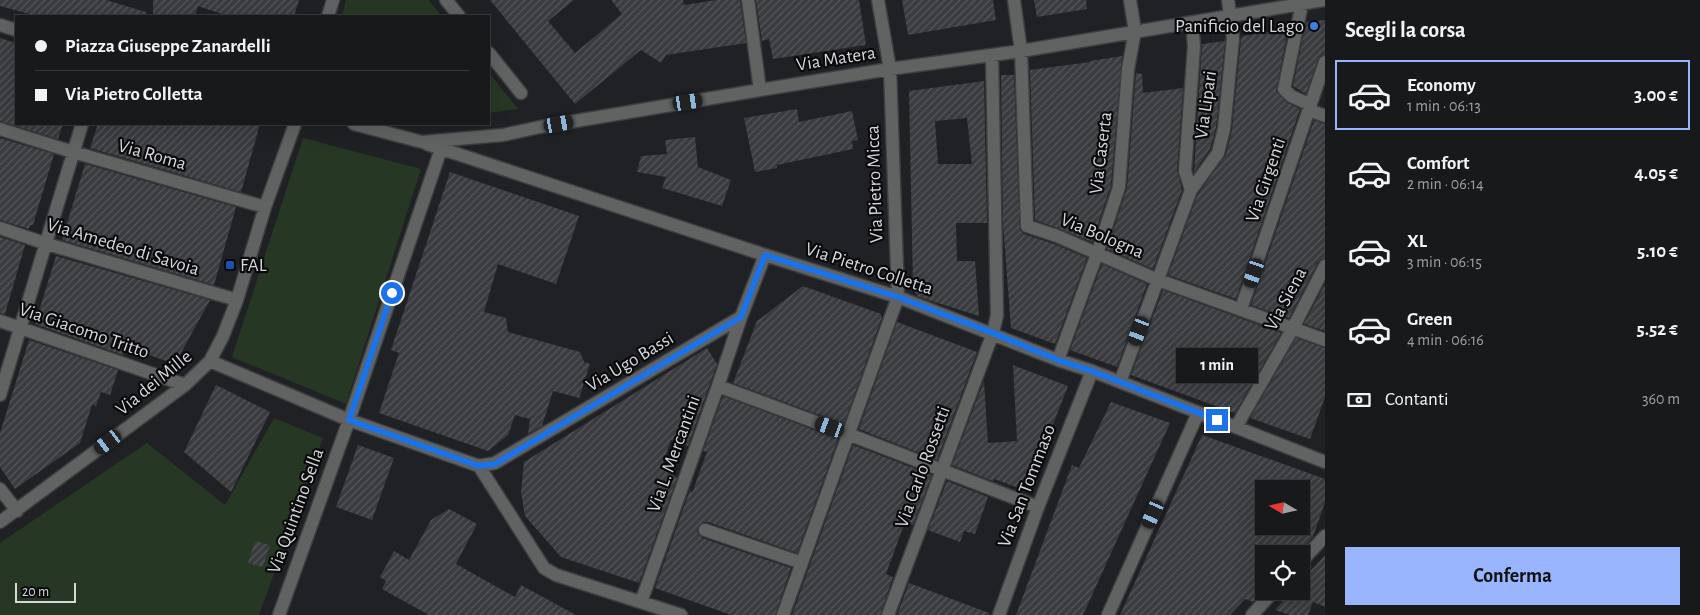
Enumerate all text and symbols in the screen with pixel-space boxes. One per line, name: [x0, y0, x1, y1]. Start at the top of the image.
place label: Panificio del Lago: [1175, 17, 1304, 36]
text: Scegli la corsa: [1345, 19, 1466, 41]
marker: Panificio del Lago: [1308, 20, 1320, 32]
text: Piazza Giuseppe Zanardelli: [65, 37, 271, 56]
street label: Via Matera: [795, 43, 877, 75]
street label: Via Lipari: [1192, 70, 1220, 140]
icon: car: [1347, 73, 1392, 118]
text: Economy: [1407, 76, 1476, 95]
text: Via Pietro Colletta: [65, 85, 203, 104]
text: 3.00 €: [1634, 86, 1678, 105]
car: [672, 92, 703, 112]
text: 1 min · 06:13: [1407, 98, 1481, 114]
street label: Via Caserta: [1087, 111, 1115, 195]
car: [542, 114, 575, 134]
street label: Via Pietro Micca: [863, 125, 887, 243]
street label: Via Girgenti: [1243, 135, 1289, 225]
street label: Via Roma: [116, 136, 189, 174]
icon: car: [1347, 151, 1392, 196]
text: Comfort: [1407, 154, 1469, 173]
text: 4.05 €: [1634, 164, 1678, 183]
text: 2 min · 06:14: [1407, 176, 1484, 192]
street label: Via Bologna: [1058, 210, 1147, 262]
street label: Via Amedeo di Savoia: [45, 215, 202, 279]
icon: car: [1347, 229, 1392, 274]
text: XL: [1407, 232, 1427, 251]
street label: Via Pietro Colletta: [803, 239, 935, 299]
text: 5.10 €: [1637, 242, 1678, 261]
text: 3 min · 06:15: [1407, 254, 1482, 270]
place label: FAL: [240, 256, 267, 275]
car: [1242, 256, 1265, 290]
marker: FAL: [224, 259, 236, 271]
street label: Via Siena: [1262, 264, 1310, 334]
route start: [381, 282, 403, 304]
street label: Via Giacomo Tritto: [17, 300, 151, 362]
icon: car: [1347, 307, 1392, 352]
text: Green: [1407, 310, 1453, 329]
car: [1126, 314, 1151, 348]
text: 5.52 €: [1637, 320, 1678, 339]
street label: Via Ugo Bassi: [583, 328, 677, 396]
text: 4 min · 06:16: [1407, 332, 1484, 348]
street label: Via dei Mille: [113, 347, 195, 419]
callout: 1 min: [1176, 348, 1258, 382]
text: 1 min: [1200, 357, 1234, 373]
icon: cash: [1345, 386, 1373, 414]
text: Contanti: [1385, 390, 1449, 409]
text: 360 m: [1642, 391, 1680, 407]
street label: Via L. Mercantini: [644, 393, 704, 515]
street label: Via Carlo Rossetti: [892, 404, 954, 530]
route end: [1206, 409, 1228, 431]
car: [813, 415, 846, 439]
street label: Via San Tommaso: [995, 422, 1059, 550]
car: [91, 427, 124, 457]
street label: Via Quintino Sella: [265, 446, 328, 576]
north arrow: [1255, 480, 1310, 535]
map controls: [1255, 480, 1310, 600]
car: [1140, 497, 1165, 531]
button: locate: [1255, 545, 1310, 600]
button: Conferma: [1345, 547, 1680, 605]
scale bar: [15, 580, 76, 603]
text: 20 m: [22, 585, 49, 599]

